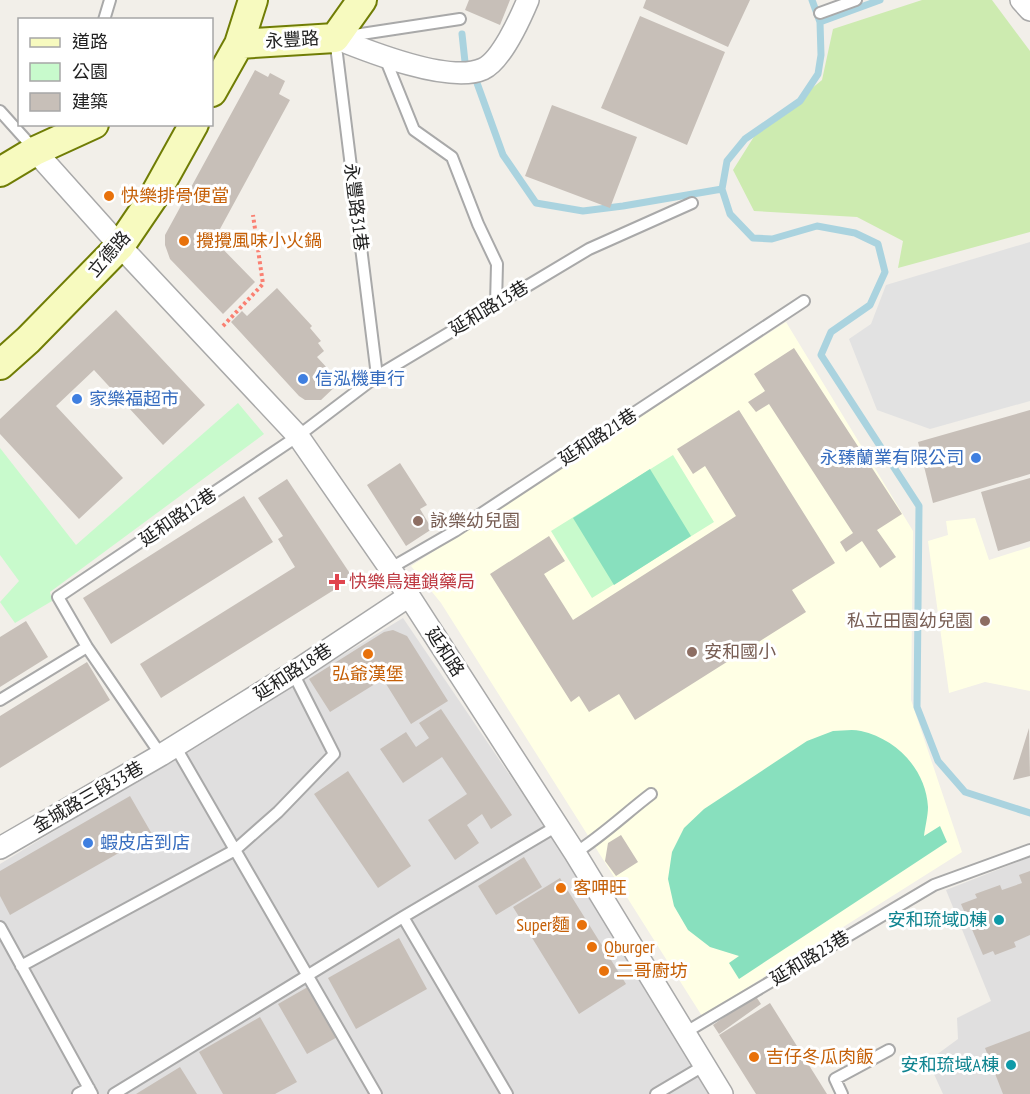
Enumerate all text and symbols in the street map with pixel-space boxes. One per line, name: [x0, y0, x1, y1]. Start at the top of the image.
legend: [18, 18, 213, 126]
street label: 永豐路: [264, 26, 320, 53]
text: 道路: [72, 30, 108, 53]
text: 公園: [72, 60, 108, 83]
text: 建築: [72, 90, 108, 113]
street label: 永豐路31巷: [340, 162, 373, 252]
place label: 快樂排骨便當: [121, 184, 229, 207]
marker: 快樂排骨便當: [102, 189, 116, 203]
street label: 立德路: [82, 226, 135, 282]
place label: 攪攪風味小火鍋: [196, 229, 322, 252]
marker: 攪攪風味小火鍋: [177, 234, 191, 248]
street label: 延和路13巷: [445, 275, 532, 340]
place label: 信泓機車行: [315, 367, 405, 390]
marker: 信泓機車行: [296, 372, 310, 386]
place label: 家樂福超市: [89, 387, 179, 410]
marker: 家樂福超市: [70, 392, 84, 406]
street label: 延和路21巷: [554, 403, 641, 470]
place label: 永臻蘭業有限公司: [820, 446, 964, 469]
marker: 永臻蘭業有限公司: [969, 451, 983, 465]
street label: 延和路12巷: [135, 482, 221, 551]
place label: 詠樂幼兒園: [430, 509, 520, 532]
marker: 詠樂幼兒園: [411, 514, 425, 528]
place label: 快樂鳥連鎖藥局: [349, 570, 475, 593]
marker: 快樂鳥連鎖藥局: [330, 575, 344, 589]
place label: 私立田園幼兒園: [847, 609, 973, 632]
marker: 私立田園幼兒園: [978, 614, 992, 628]
street label: 延和路: [421, 623, 470, 681]
street label: 延和路18巷: [249, 638, 336, 705]
place label: 安和國小: [704, 640, 776, 663]
marker: 安和國小: [685, 645, 699, 659]
marker: 弘爺漢堡: [361, 647, 375, 661]
place label: 弘爺漢堡: [332, 662, 404, 685]
street label: 金城路三段33巷: [28, 756, 147, 838]
place label: 蝦皮店到店: [100, 831, 190, 854]
marker: 蝦皮店到店: [81, 836, 95, 850]
place label: 客呷旺: [573, 876, 627, 899]
marker: 客呷旺: [554, 881, 568, 895]
place label: 安和琉域D棟: [888, 908, 987, 931]
place label: Super麵: [516, 913, 570, 936]
marker: 安和琉域D棟: [992, 913, 1006, 927]
marker: Super麵: [575, 918, 589, 932]
street label: 延和路23巷: [766, 925, 853, 990]
place label: Qburger: [604, 935, 655, 958]
marker: Qburger: [585, 940, 599, 954]
place label: 二哥廚坊: [616, 959, 688, 982]
marker: 二哥廚坊: [597, 964, 611, 978]
place label: 吉仔冬瓜肉飯: [766, 1045, 874, 1068]
marker: 吉仔冬瓜肉飯: [747, 1050, 761, 1064]
place label: 安和琉域A棟: [900, 1053, 999, 1076]
marker: 安和琉域A棟: [1004, 1058, 1018, 1072]

